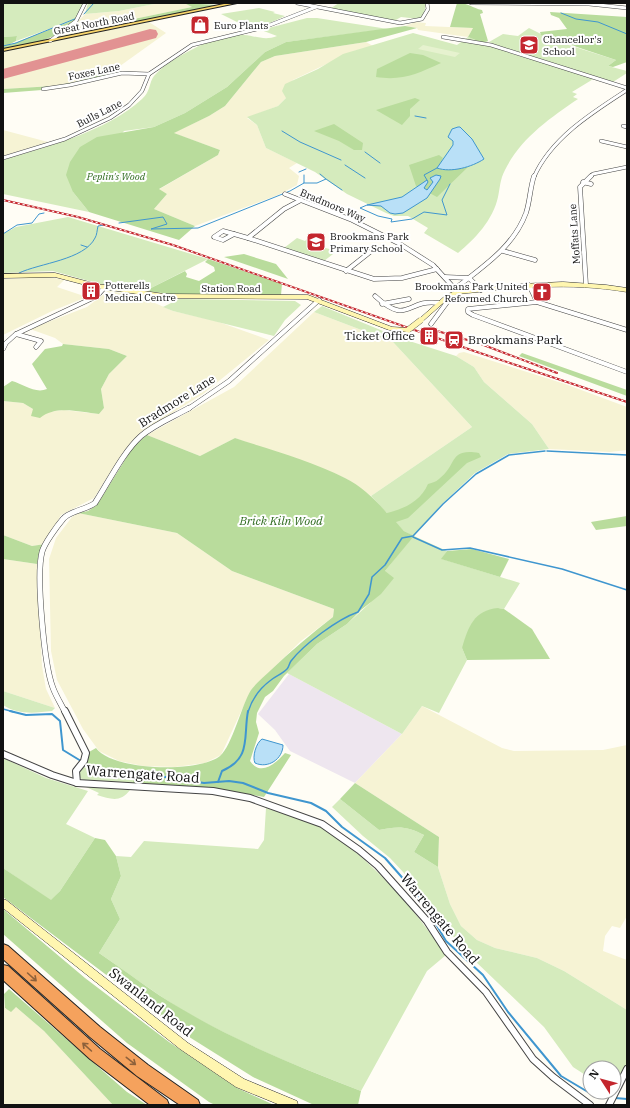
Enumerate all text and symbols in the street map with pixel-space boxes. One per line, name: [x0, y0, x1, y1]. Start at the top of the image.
street label: Great North Road: [53, 9, 136, 38]
shop icon: Euro Plants: [189, 14, 211, 36]
place label: Euro Plants: [214, 19, 269, 32]
place label: Chancellor's School: [543, 33, 602, 58]
school or university icon: Chancellor's School: [518, 34, 540, 56]
street label: Foxes Lane: [67, 60, 121, 83]
street label: Bulls Lane: [74, 96, 124, 130]
park label: Peplin's Wood: [86, 170, 146, 183]
street label: Bradmore Way: [298, 186, 368, 225]
street label: Moffats Lane: [566, 203, 583, 265]
place label: Brookmans Park Primary School: [330, 230, 409, 255]
school or university icon: Brookmans Park Primary School: [305, 231, 327, 253]
place label: Potterells Medical Centre: [105, 279, 176, 304]
building icon: Potterells Medical Centre: [80, 280, 102, 302]
place label: Brookmans Park United Reformed Church: [415, 280, 528, 305]
church icon: Brookmans Park United Reformed Church: [531, 281, 553, 303]
street label: Station Road: [201, 282, 261, 295]
building icon: Ticket Office: [418, 325, 440, 347]
place label: Ticket Office: [344, 328, 415, 343]
station icon: Brookmans Park: [443, 329, 465, 351]
place label: Brookmans Park: [468, 332, 563, 347]
street label: Bradmore Lane: [136, 371, 218, 430]
park label: Brick Kiln Wood: [238, 513, 323, 528]
street label: Warrengate Road: [86, 761, 201, 787]
street label: Warrengate Road: [397, 870, 484, 969]
street label: Swanland Road: [105, 964, 197, 1041]
one-way arrow: [27, 972, 37, 981]
one-way arrow: [82, 1042, 92, 1052]
one-way arrow: [125, 1057, 136, 1065]
north arrow: [582, 1060, 622, 1100]
text: N: [586, 1066, 602, 1082]

